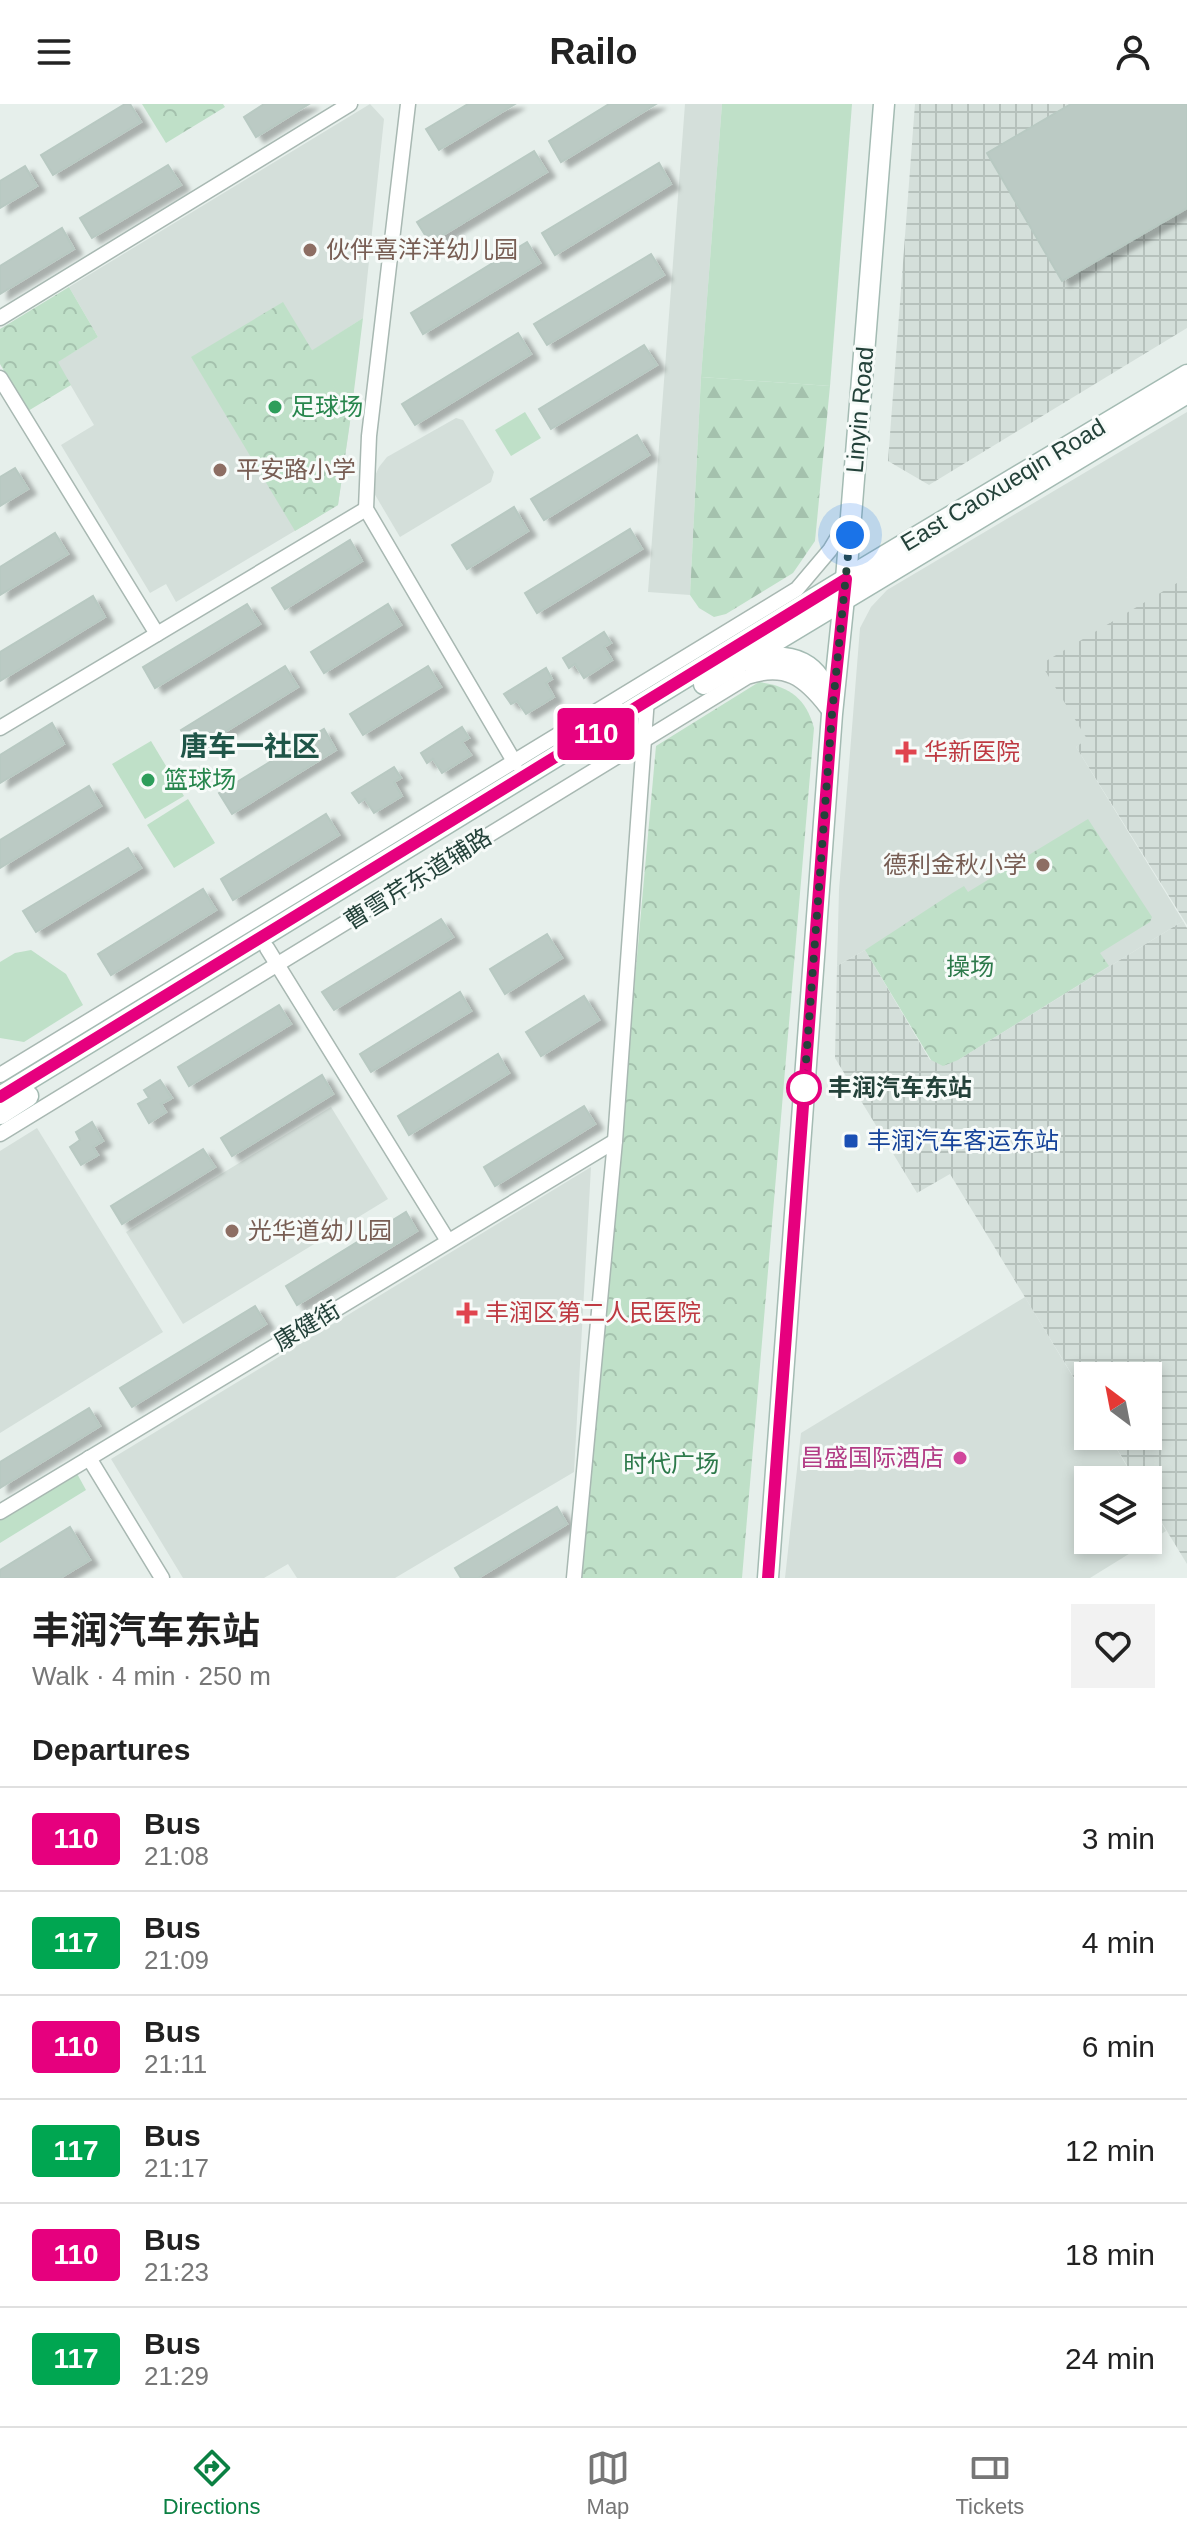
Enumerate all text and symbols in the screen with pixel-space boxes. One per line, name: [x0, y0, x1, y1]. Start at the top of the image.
icon: menu: [32, 30, 76, 74]
icon: person: [1111, 30, 1155, 74]
text: Railo: [549, 31, 638, 72]
place label: 伙伴喜洋洋幼儿园: [326, 236, 518, 263]
marker: 伙伴喜洋洋幼儿园: [301, 241, 319, 259]
street label: Linyin Road: [841, 346, 878, 474]
place label: 足球场: [291, 393, 363, 420]
marker: 足球场: [266, 398, 284, 416]
street label: East Caoxueqin Road: [896, 413, 1110, 556]
place label: 平安路小学: [236, 456, 356, 483]
marker: 平安路小学: [211, 461, 229, 479]
your location: [830, 515, 870, 555]
line badge: 110: [550, 708, 642, 760]
text: 110: [573, 718, 619, 749]
district label: 唐车一社区: [180, 731, 320, 762]
place label: 华新医院: [924, 738, 1020, 765]
marker: 华新医院: [895, 741, 917, 763]
place label: 篮球场: [164, 766, 236, 793]
marker: 篮球场: [139, 771, 157, 789]
street label: 曹雪芹东道辅路: [339, 823, 496, 935]
place label: 德利金秋小学: [883, 851, 1027, 878]
marker: 德利金秋小学: [1034, 856, 1052, 874]
park label: 操场: [946, 953, 994, 980]
marker: 丰润汽车东站: [787, 1071, 821, 1105]
place label: 丰润汽车东站: [828, 1074, 972, 1101]
place label: 丰润汽车客运东站: [867, 1127, 1059, 1154]
marker: 丰润汽车客运东站: [842, 1132, 860, 1150]
place label: 光华道幼儿园: [248, 1217, 392, 1244]
marker: 光华道幼儿园: [223, 1222, 241, 1240]
street label: 康健街: [269, 1295, 345, 1356]
place label: 丰润区第二人民医院: [485, 1299, 701, 1326]
marker: 丰润区第二人民医院: [456, 1302, 478, 1324]
north arrow: [1074, 1362, 1162, 1450]
map controls: [1074, 1362, 1162, 1554]
place label: 昌盛国际酒店: [800, 1444, 944, 1471]
marker: 昌盛国际酒店: [951, 1449, 969, 1467]
park label: 时代广场: [623, 1450, 719, 1477]
button: layers: [1074, 1466, 1162, 1554]
button: heart: [1071, 1604, 1155, 1688]
text: 丰润汽车东站: [32, 1610, 260, 1652]
text: Walk · 4 min · 250 m: [32, 1661, 271, 1691]
text: Departures: [32, 1733, 190, 1766]
text: Bus: [144, 1807, 201, 1840]
text: 3 min: [1082, 1822, 1155, 1855]
text: 110: [53, 1823, 99, 1854]
text: 21:08: [144, 1841, 209, 1871]
text: Bus: [144, 1911, 201, 1944]
text: 4 min: [1082, 1926, 1155, 1959]
text: 117: [53, 1927, 99, 1958]
text: 21:09: [144, 1945, 209, 1975]
text: Bus: [144, 2015, 201, 2048]
text: 6 min: [1082, 2030, 1155, 2063]
text: 110: [53, 2031, 99, 2062]
text: 21:11: [144, 2049, 207, 2079]
text: Bus: [144, 2119, 201, 2152]
text: 12 min: [1065, 2134, 1155, 2167]
text: 117: [53, 2135, 99, 2166]
text: 21:17: [144, 2153, 209, 2183]
text: Bus: [144, 2223, 201, 2256]
text: 18 min: [1065, 2238, 1155, 2271]
text: 110: [53, 2239, 99, 2270]
text: 21:23: [144, 2257, 209, 2287]
text: Bus: [144, 2327, 201, 2360]
text: 24 min: [1065, 2342, 1155, 2375]
text: 117: [53, 2343, 99, 2374]
text: 21:29: [144, 2361, 209, 2391]
tab: Directions: [163, 2446, 261, 2520]
tab: Map: [586, 2446, 630, 2520]
tab: Tickets: [955, 2446, 1024, 2520]

